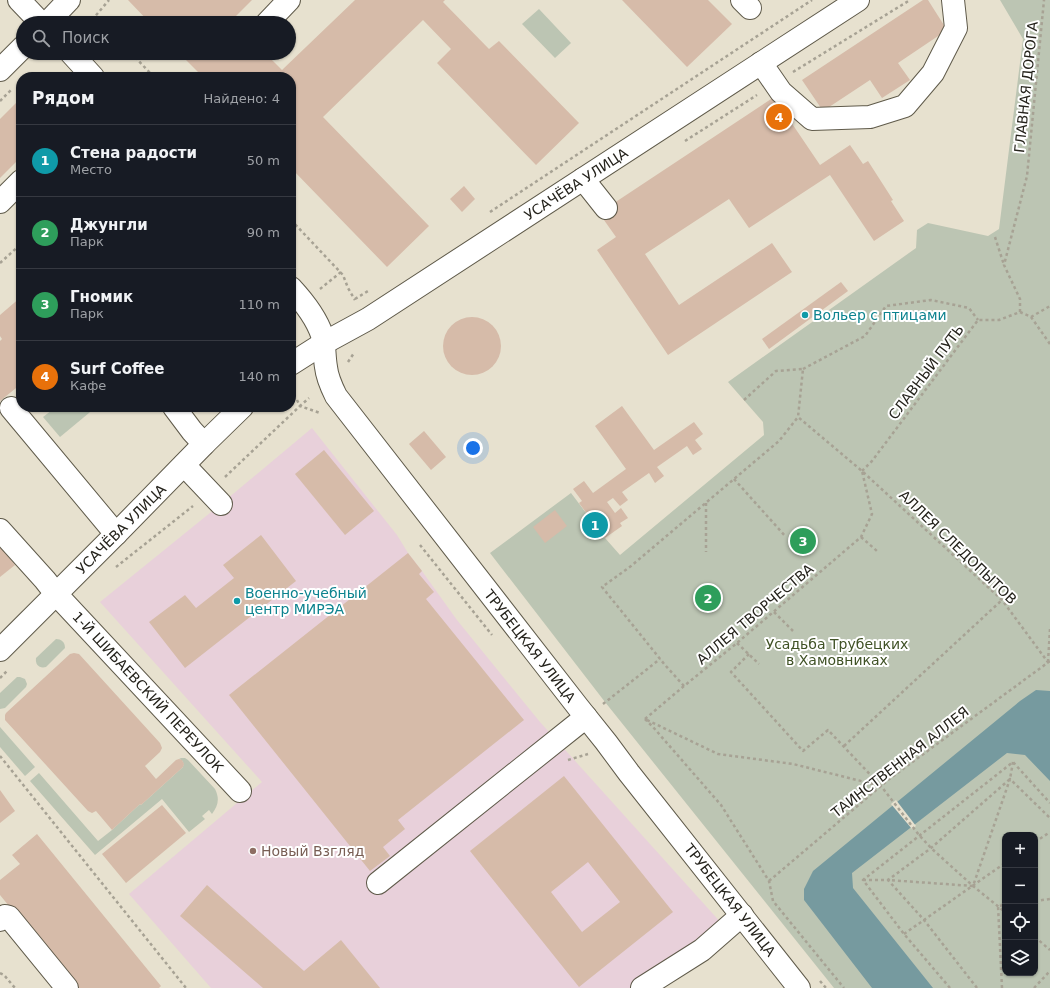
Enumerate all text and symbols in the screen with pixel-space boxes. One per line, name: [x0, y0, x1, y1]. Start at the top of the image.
search box: [16, 16, 296, 60]
street label: ГЛАВНАЯ ДОРОГА: [1011, 20, 1041, 154]
icon: search: [30, 27, 52, 49]
text: Поиск: [62, 29, 110, 47]
text: Рядом: [32, 88, 95, 108]
text: Найдено: 4: [204, 91, 280, 106]
pin: 4: [766, 102, 792, 132]
text: Стена радости: [70, 144, 197, 162]
street label: УСАЧЁВА УЛИЦА: [521, 144, 631, 223]
text: 1: [40, 153, 50, 168]
text: 50 m: [247, 153, 280, 168]
text: Место: [70, 162, 112, 177]
text: Джунгли: [70, 216, 148, 234]
text: 2: [40, 225, 50, 240]
text: 90 m: [247, 225, 280, 240]
text: Парк: [70, 234, 104, 249]
text: Гномик: [70, 288, 133, 306]
text: 3: [40, 297, 50, 312]
text: 110 m: [238, 297, 280, 312]
text: Парк: [70, 306, 104, 321]
place label: Вольер с птицами: [813, 307, 947, 323]
marker: Вольер с птицами: [800, 310, 810, 320]
street label: СЛАВНЫЙ ПУТЬ: [884, 321, 967, 423]
text: Surf Coffee: [70, 360, 164, 378]
text: 4: [40, 369, 50, 384]
text: 140 m: [238, 369, 280, 384]
text: Кафе: [70, 378, 106, 393]
your location: [463, 438, 483, 458]
street label: УСАЧЁВА УЛИЦА: [72, 480, 169, 577]
street label: АЛЛЕЯ СЛЕДОПЫТОВ: [896, 487, 1020, 607]
pin: 1: [582, 510, 608, 540]
pin: 3: [790, 526, 816, 556]
street label: АЛЛЕЯ ТВОРЧЕСТВА: [693, 560, 817, 667]
pin: 2: [695, 583, 721, 613]
place label: Военно-учебный центр МИРЭА: [245, 585, 367, 617]
street label: ТРУБЕЦКАЯ УЛИЦА: [480, 586, 579, 706]
marker: Военно-учебный центр МИРЭА: [232, 596, 242, 606]
street label: 1-Й ШИБАЕВСКИЙ ПЕРЕУЛОК: [69, 608, 228, 776]
park label: Усадьба Трубецких в Хамовниках: [766, 636, 908, 668]
street label: ТАИНСТВЕННАЯ АЛЛЕЯ: [827, 703, 972, 821]
map controls: [1002, 832, 1038, 976]
button: +: [1002, 832, 1038, 868]
street label: ТРУБЕЦКАЯ УЛИЦА: [680, 840, 779, 960]
place label: Новый Взгляд: [261, 843, 364, 859]
marker: Новый Взгляд: [248, 846, 258, 856]
button: −: [1002, 868, 1038, 904]
button: locate: [1002, 904, 1038, 940]
button: layers: [1002, 940, 1038, 976]

